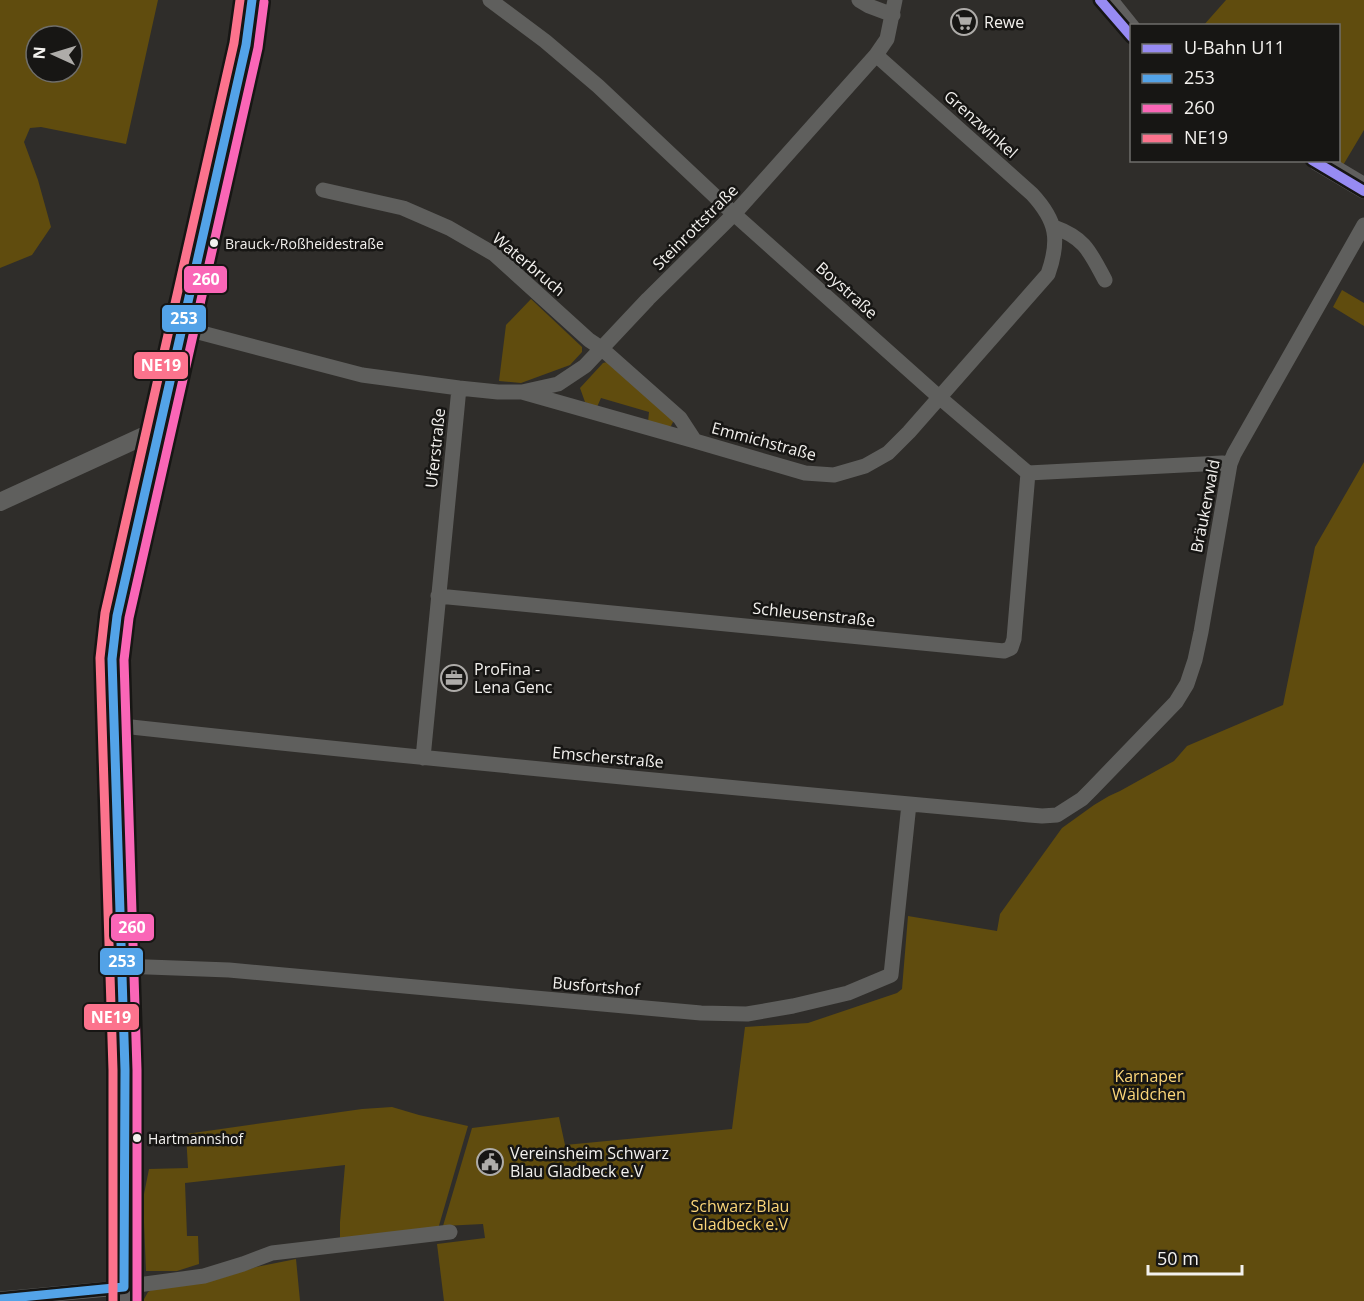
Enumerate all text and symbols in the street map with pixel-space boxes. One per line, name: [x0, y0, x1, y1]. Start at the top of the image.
supermarket icon: Rewe: [949, 7, 979, 37]
place label: Rewe: [984, 11, 1024, 33]
north arrow: [24, 24, 84, 84]
legend: [1130, 24, 1340, 162]
text: U-Bahn U11: [1184, 35, 1285, 59]
text: N: [28, 46, 50, 60]
text: 253: [1184, 65, 1215, 89]
street label: Grenzwinkel: [939, 85, 1023, 163]
text: 260: [1184, 95, 1215, 119]
text: NE19: [1184, 125, 1228, 149]
street label: Steinrottstraße: [647, 179, 743, 275]
street label: Waterbruch: [488, 227, 570, 301]
place label: Brauck-/Roßheidestraße: [225, 234, 384, 253]
marker: Brauck-/Roßheidestraße: [208, 237, 220, 249]
street label: Boystraße: [812, 257, 882, 324]
line badge: 260: [183, 265, 228, 294]
text: 260: [192, 268, 220, 290]
line badge: 253: [161, 304, 207, 333]
text: 253: [170, 307, 198, 329]
line badge: NE19: [133, 351, 189, 380]
text: NE19: [141, 354, 181, 376]
street label: Uferstraße: [420, 407, 450, 489]
street label: Emmichstraße: [709, 416, 819, 466]
street label: Bräukerwald: [1185, 457, 1225, 555]
street label: Schleusenstraße: [752, 597, 876, 631]
place label: ProFina - Lena Genc: [474, 658, 553, 698]
office icon: ProFina - Lena Genc: [439, 663, 469, 693]
street label: Emscherstraße: [551, 741, 665, 773]
line badge: 260: [110, 913, 155, 942]
text: 260: [118, 916, 146, 938]
line badge: 253: [99, 947, 144, 976]
text: 253: [108, 950, 136, 972]
street label: Busfortshof: [551, 971, 642, 1001]
line badge: NE19: [83, 1003, 140, 1031]
text: NE19: [91, 1006, 131, 1028]
park label: Karnaper Wäldchen: [1112, 1065, 1186, 1105]
place label: Hartmannshof: [148, 1129, 244, 1148]
marker: Hartmannshof: [131, 1132, 143, 1144]
place label: Vereinsheim Schwarz Blau Gladbeck e.V: [510, 1142, 669, 1182]
public building icon: Vereinsheim Schwarz Blau Gladbeck e.V: [475, 1147, 505, 1177]
park label: Schwarz Blau Gladbeck e.V: [691, 1195, 789, 1235]
scale bar: [1148, 1238, 1242, 1276]
text: 50 m: [1157, 1246, 1199, 1270]

